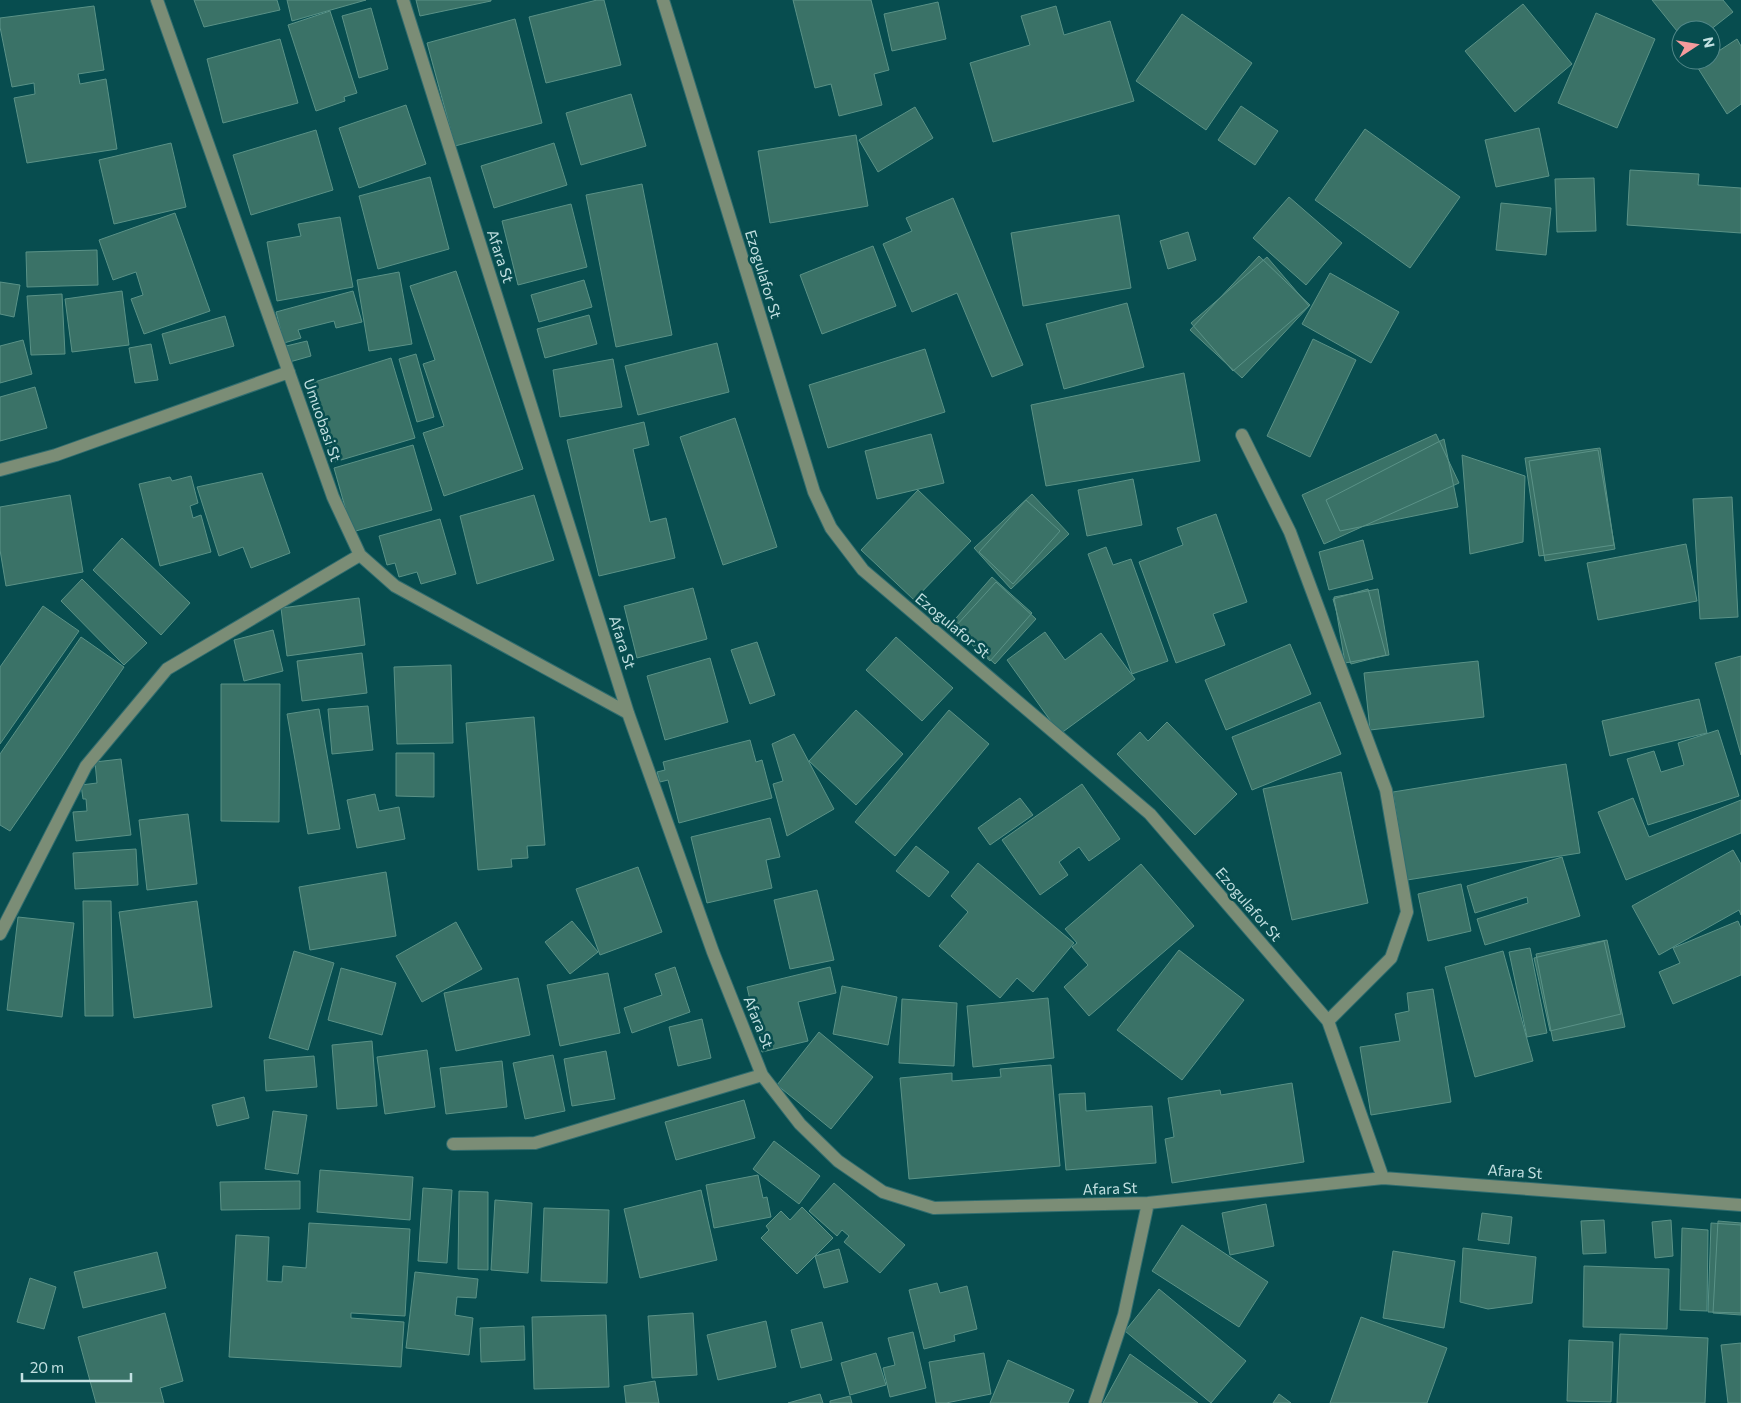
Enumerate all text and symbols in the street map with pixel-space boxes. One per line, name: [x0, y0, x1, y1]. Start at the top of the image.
north arrow: [1671, 20, 1721, 70]
text: N: [1700, 35, 1719, 49]
street label: Afara St: [484, 227, 518, 285]
street label: Ezogulafor St: [742, 228, 786, 320]
street label: Umuobasi St: [300, 376, 346, 464]
street label: Ezogulafor St: [912, 589, 994, 661]
street label: Afara St: [606, 613, 640, 671]
street label: Ezogulafor St: [1212, 864, 1286, 944]
street label: Afara St: [740, 993, 778, 1051]
street label: Afara St: [1487, 1160, 1543, 1182]
street label: Afara St: [1082, 1178, 1138, 1198]
scale bar: [22, 1350, 131, 1382]
text: 20 m: [30, 1358, 64, 1376]

